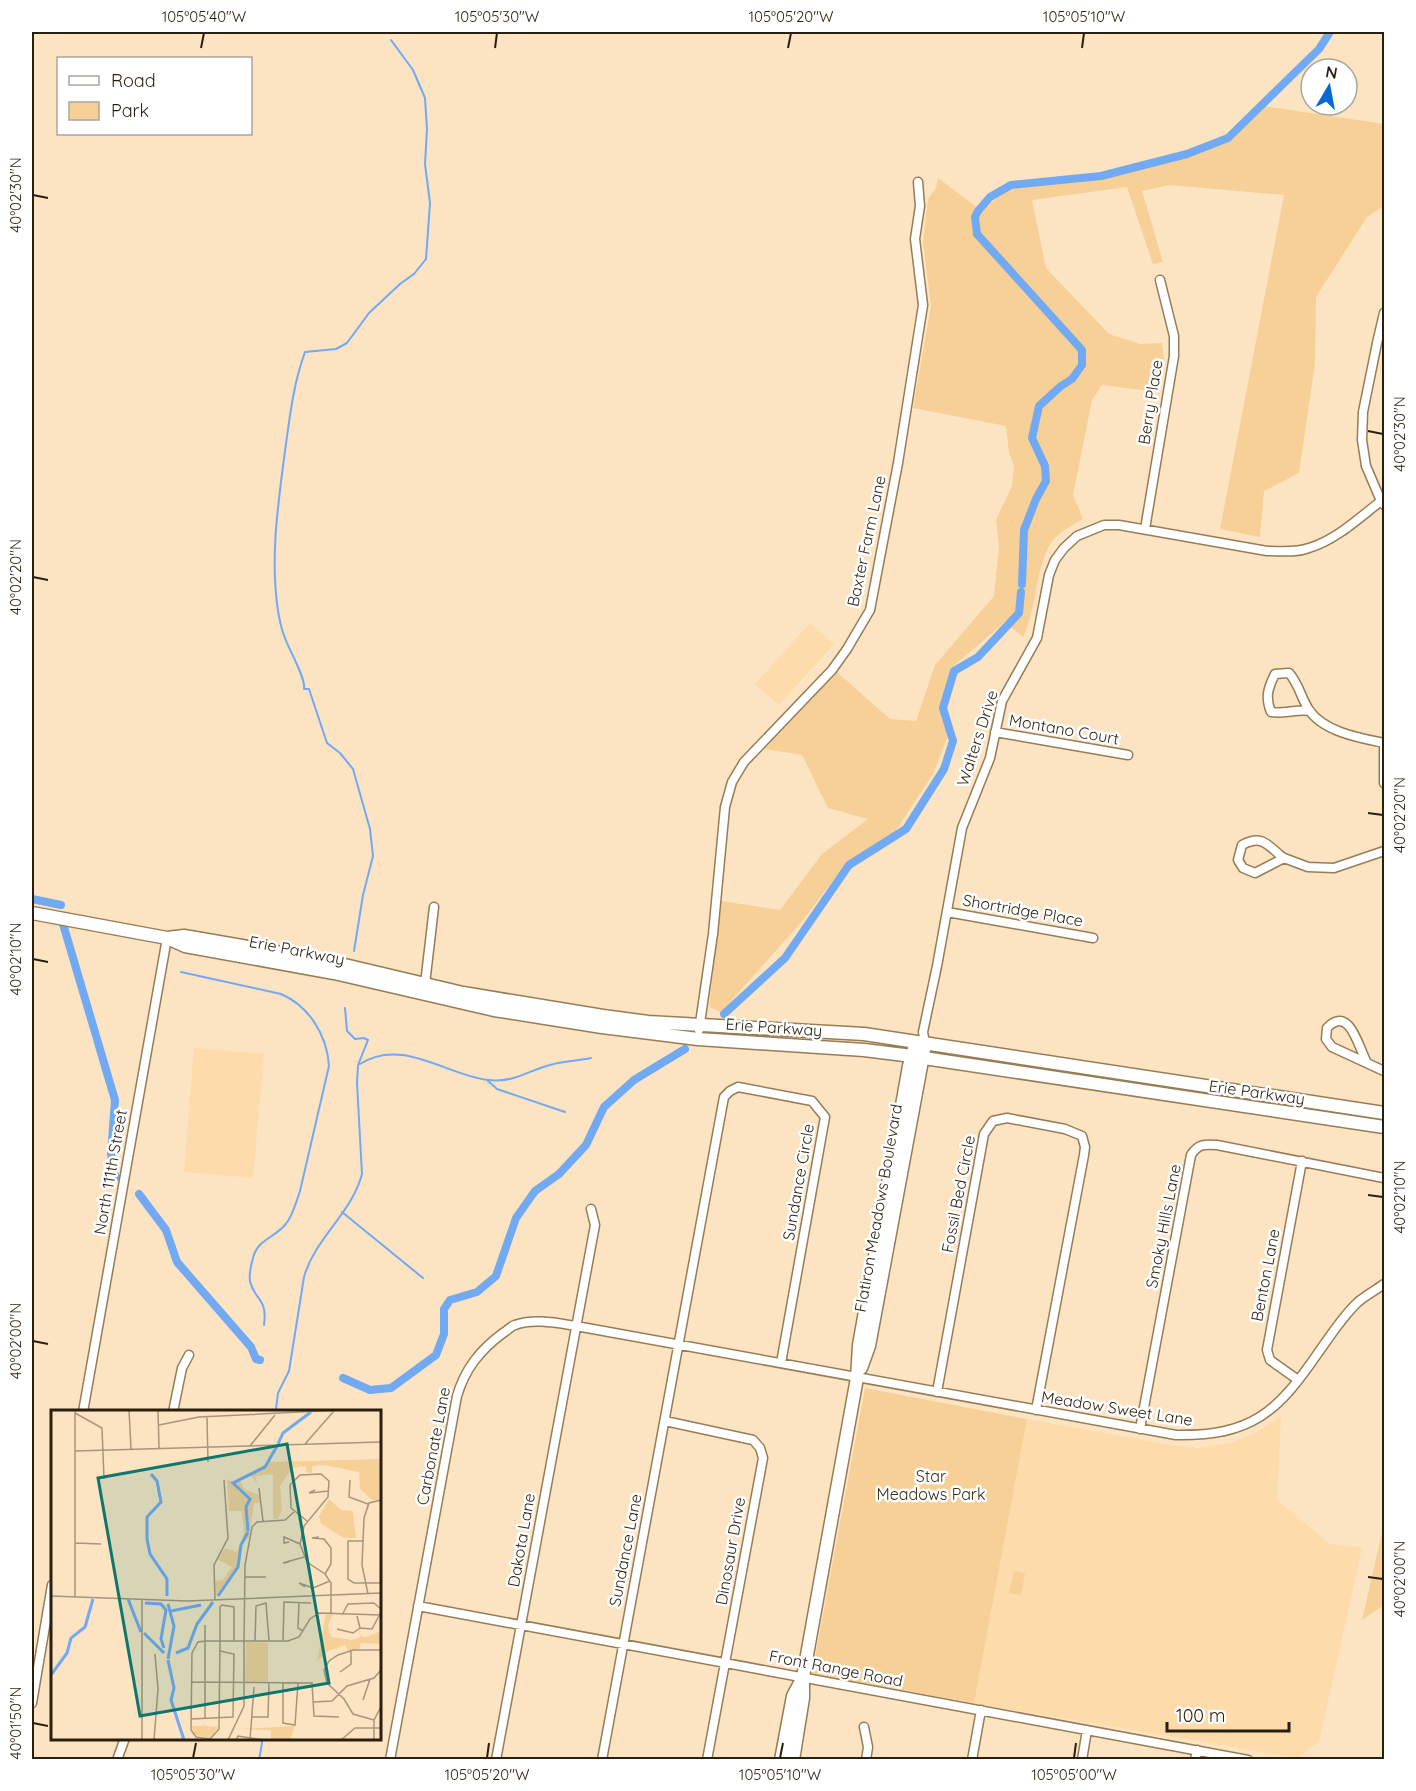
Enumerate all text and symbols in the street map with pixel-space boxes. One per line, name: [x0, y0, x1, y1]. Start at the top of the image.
text: 105°05'40"W: [162, 7, 247, 26]
text: 105°05'30"W: [455, 7, 540, 26]
text: 105°05'20"W: [748, 7, 834, 26]
text: 105°05'10"W: [1043, 7, 1126, 26]
legend: [57, 57, 252, 135]
north arrow: [1299, 57, 1359, 117]
text: N: [1324, 61, 1339, 83]
text: Road: [111, 69, 156, 92]
text: Park: [111, 99, 149, 122]
text: 40°02'30"N: [6, 157, 25, 233]
street label: Berry Place: [1133, 358, 1167, 446]
text: 40°02'30"N: [1390, 396, 1409, 472]
street label: Baxter Farm Lane: [842, 474, 890, 608]
text: 40°02'20"N: [6, 539, 25, 615]
street label: Walters Drive: [952, 688, 1002, 788]
street label: Montano Court: [1007, 709, 1121, 749]
text: 40°02'20"N: [1390, 777, 1409, 853]
street label: Shortridge Place: [961, 890, 1085, 930]
text: 40°02'10"N: [6, 922, 25, 996]
street label: Erie Parkway: [248, 931, 346, 969]
street label: Erie Parkway: [725, 1014, 823, 1040]
street label: Erie Parkway: [1208, 1075, 1306, 1109]
street label: Flatiron Meadows Boulevard: [850, 1102, 906, 1314]
street label: North 111th Street: [89, 1108, 131, 1236]
street label: Sundance Circle: [778, 1122, 818, 1242]
street label: Fossil Bed Circle: [937, 1134, 979, 1254]
text: 40°02'10"N: [1390, 1160, 1409, 1234]
street label: Smoky Hills Lane: [1141, 1162, 1185, 1290]
street label: Benton Lane: [1246, 1227, 1284, 1323]
text: 40°02'00"N: [6, 1303, 25, 1379]
street label: Carbonate Lane: [412, 1385, 454, 1507]
street label: Meadow Sweet Lane: [1040, 1386, 1194, 1430]
inset map: [51, 1410, 381, 1740]
park label: Star Meadows Park: [876, 1466, 986, 1504]
street label: Dakota Lane: [503, 1491, 539, 1589]
street label: Sundance Lane: [604, 1492, 646, 1608]
street label: Dinosaur Drive: [711, 1496, 749, 1606]
text: 40°02'00"N: [1390, 1541, 1409, 1617]
street label: Front Range Road: [767, 1645, 905, 1691]
text: 40°01'50"N: [6, 1687, 25, 1759]
scale bar: [1167, 1695, 1288, 1733]
text: 100 m: [1176, 1704, 1225, 1727]
text: 105°05'30"W: [151, 1765, 236, 1784]
text: 105°05'20"W: [444, 1765, 530, 1784]
text: 105°05'10"W: [739, 1765, 822, 1784]
text: 105°05'00"W: [1031, 1765, 1117, 1784]

